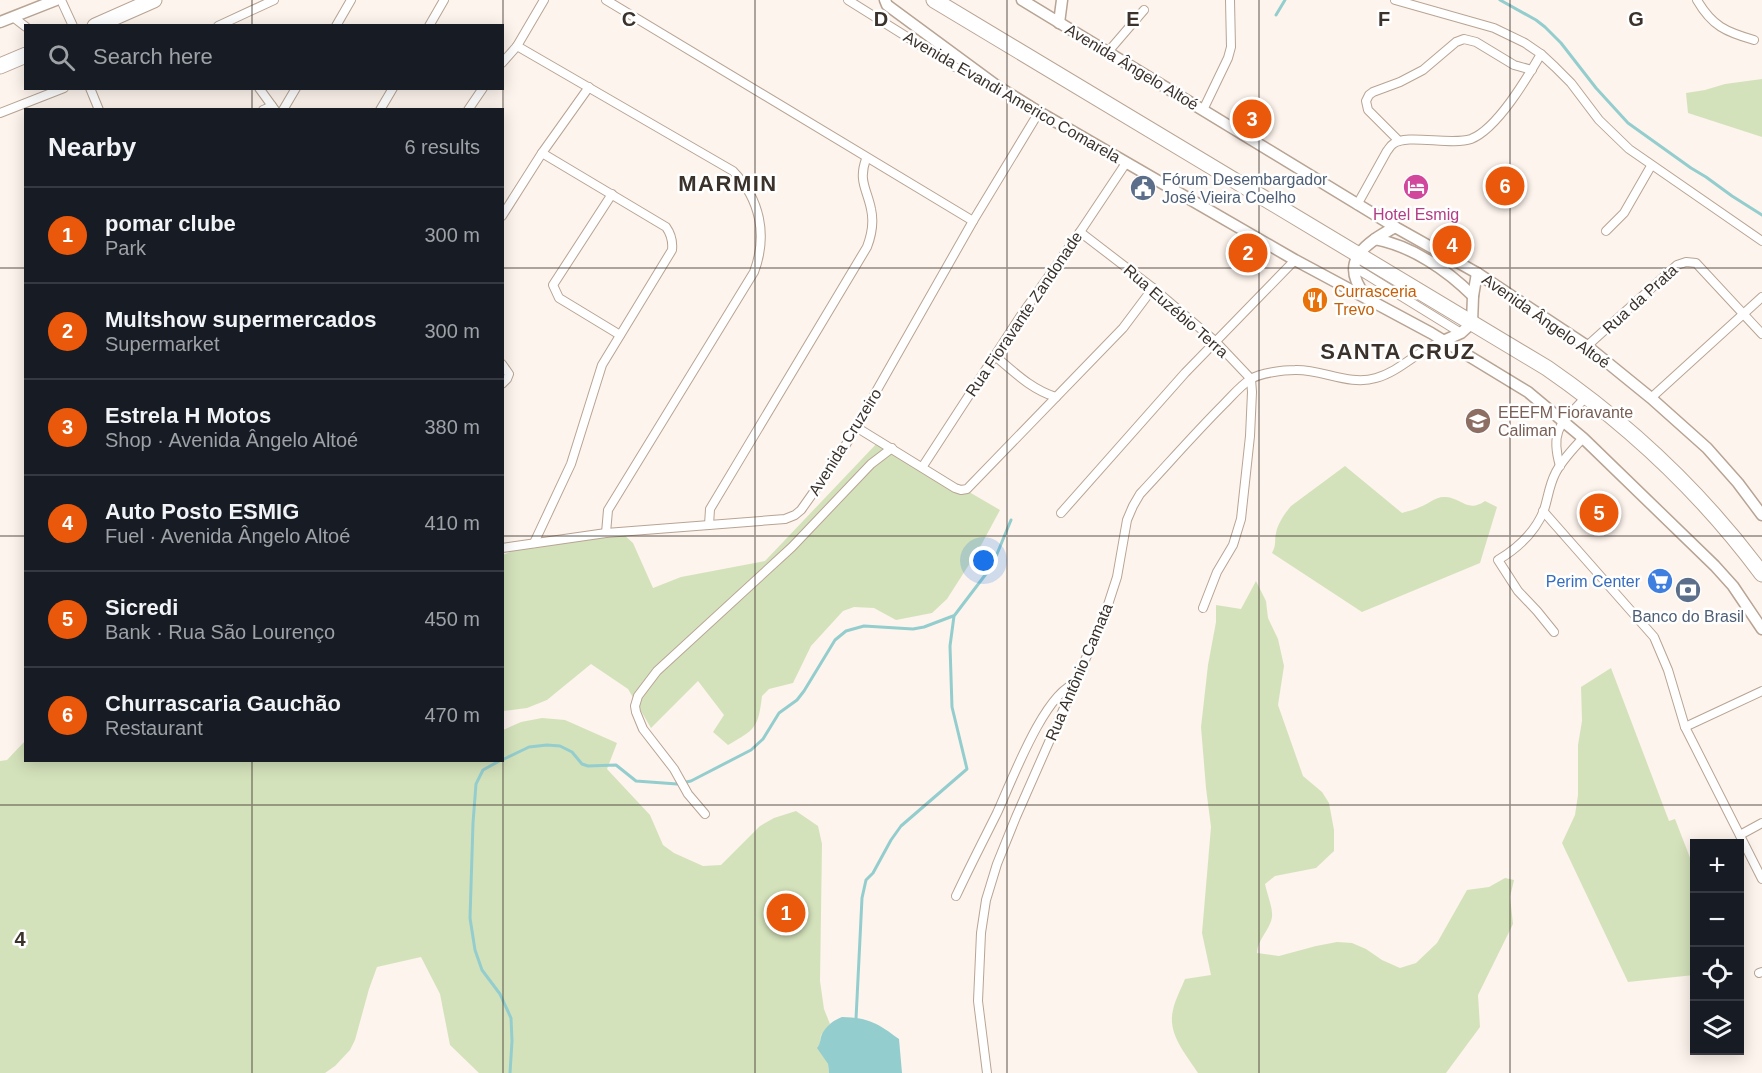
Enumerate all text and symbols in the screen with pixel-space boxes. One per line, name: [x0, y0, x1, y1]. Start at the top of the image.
text: C: [622, 8, 636, 30]
text: D: [874, 8, 888, 30]
text: E: [1126, 8, 1140, 30]
text: F: [1378, 8, 1390, 30]
text: G: [1628, 8, 1644, 30]
street label: Avenida Ângelo Altoé: [1063, 20, 1202, 113]
search box: [24, 24, 504, 90]
street label: Avenida Evandi Americo Comarela: [901, 28, 1123, 166]
icon: search: [45, 41, 78, 74]
text: Search here: [93, 44, 213, 69]
pin: 3: [1232, 96, 1272, 142]
text: Nearby: [48, 132, 136, 162]
text: 6 results: [404, 136, 480, 158]
pin: 6: [1486, 164, 1524, 208]
district label: MARMIN: [678, 171, 778, 196]
place label: Fórum Desembargador José Vieira Coelho: [1162, 171, 1328, 206]
hotel icon: Hotel Esmig: [1401, 172, 1431, 202]
public building icon: Fórum Desembargador José Vieira Coelho: [1128, 173, 1158, 203]
place label: Hotel Esmig: [1373, 206, 1459, 223]
text: pomar clube: [105, 211, 236, 236]
pin: 4: [1432, 222, 1472, 268]
text: 1: [62, 224, 73, 246]
text: 300 m: [424, 224, 480, 246]
street label: Rua Fioravante Zandonade: [962, 228, 1086, 400]
pin: 2: [1228, 230, 1268, 276]
text: Park: [105, 237, 146, 259]
street label: Rua Euzébio Terra: [1121, 261, 1232, 361]
street label: Rua da Prata: [1599, 261, 1681, 337]
street label: Avenida Ângelo Altoé: [1479, 270, 1614, 372]
place label: Currasceria Trevo: [1334, 283, 1417, 318]
restaurant icon: Currasceria Trevo: [1300, 285, 1330, 315]
text: Multshow supermercados: [105, 307, 376, 332]
text: 2: [62, 320, 73, 342]
text: 300 m: [424, 320, 480, 342]
text: Supermarket: [105, 333, 220, 355]
district label: SANTA CRUZ: [1320, 339, 1476, 364]
street label: Avenida Cruzeiro: [805, 385, 885, 498]
text: Estrela H Motos: [105, 403, 271, 428]
place label: EEEFM Fioravante Caliman: [1498, 404, 1633, 439]
school or university icon: EEEFM Fioravante Caliman: [1463, 406, 1493, 436]
text: 3: [62, 416, 73, 438]
text: 380 m: [424, 416, 480, 438]
text: Shop · Avenida Ângelo Altoé: [105, 429, 358, 451]
pin: 5: [1580, 490, 1618, 536]
text: Auto Posto ESMIG: [105, 499, 299, 524]
text: 4: [62, 512, 73, 534]
text: 410 m: [424, 512, 480, 534]
text: Fuel · Avenida Ângelo Altoé: [105, 525, 350, 547]
your location: [969, 546, 998, 575]
supermarket icon: Perim Center: [1645, 566, 1675, 596]
place label: Perim Center: [1546, 573, 1641, 590]
bank icon: Banco do Brasil: [1673, 575, 1703, 605]
text: Sicredi: [105, 595, 178, 620]
street label: Rua Antônio Camata: [1042, 601, 1116, 743]
text: 5: [62, 608, 73, 630]
text: 450 m: [424, 608, 480, 630]
place label: Banco do Brasil: [1632, 608, 1744, 625]
text: Bank · Rua São Lourenço: [105, 621, 335, 643]
text: Churrascaria Gauchão: [105, 691, 341, 716]
text: 6: [62, 704, 73, 726]
text: 470 m: [424, 704, 480, 726]
text: Restaurant: [105, 717, 203, 739]
map controls: [1690, 839, 1744, 1055]
button: +: [1690, 839, 1744, 893]
pin: 1: [766, 890, 806, 936]
button: −: [1690, 893, 1744, 947]
text: 4: [14, 928, 26, 950]
button: locate: [1690, 947, 1744, 1001]
button: layers: [1690, 1001, 1744, 1055]

